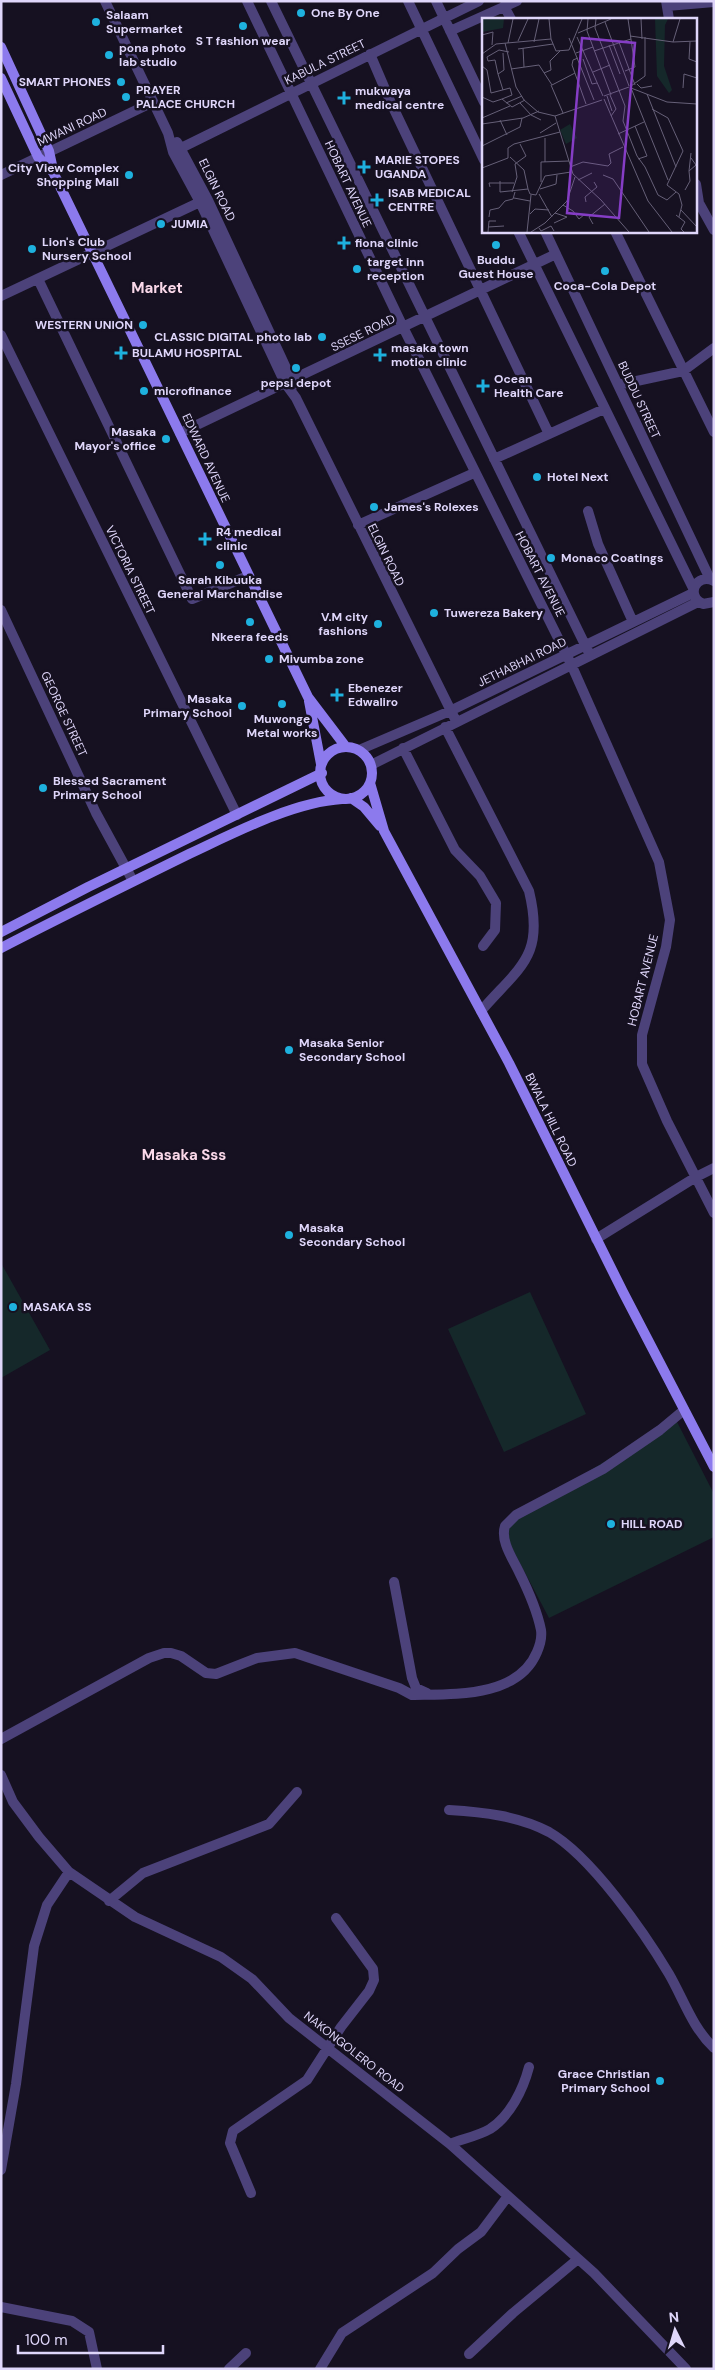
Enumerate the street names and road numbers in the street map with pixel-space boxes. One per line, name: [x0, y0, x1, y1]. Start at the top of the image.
street label: KABULA STREET: [282, 35, 369, 89]
street label: MWANI ROAD: [35, 104, 109, 150]
street label: HOBART AVENUE: [321, 138, 375, 230]
street label: ELGIN ROAD: [195, 156, 239, 224]
street label: SSESE ROAD: [328, 311, 398, 355]
street label: BUDDU STREET: [614, 359, 664, 441]
street label: EDWARD AVENUE: [178, 411, 234, 505]
street label: ELGIN ROAD: [364, 521, 408, 589]
street label: VICTORIA STREET: [102, 523, 159, 617]
street label: HOBART AVENUE: [512, 528, 569, 620]
street label: JETHABHAI ROAD: [475, 634, 569, 690]
street label: GEORGE STREET: [37, 669, 91, 759]
street label: HOBART AVENUE: [624, 932, 662, 1028]
street label: BWALA HILL ROAD: [521, 1071, 581, 1169]
street label: NAKONGOLERO ROAD: [300, 2008, 408, 2096]

